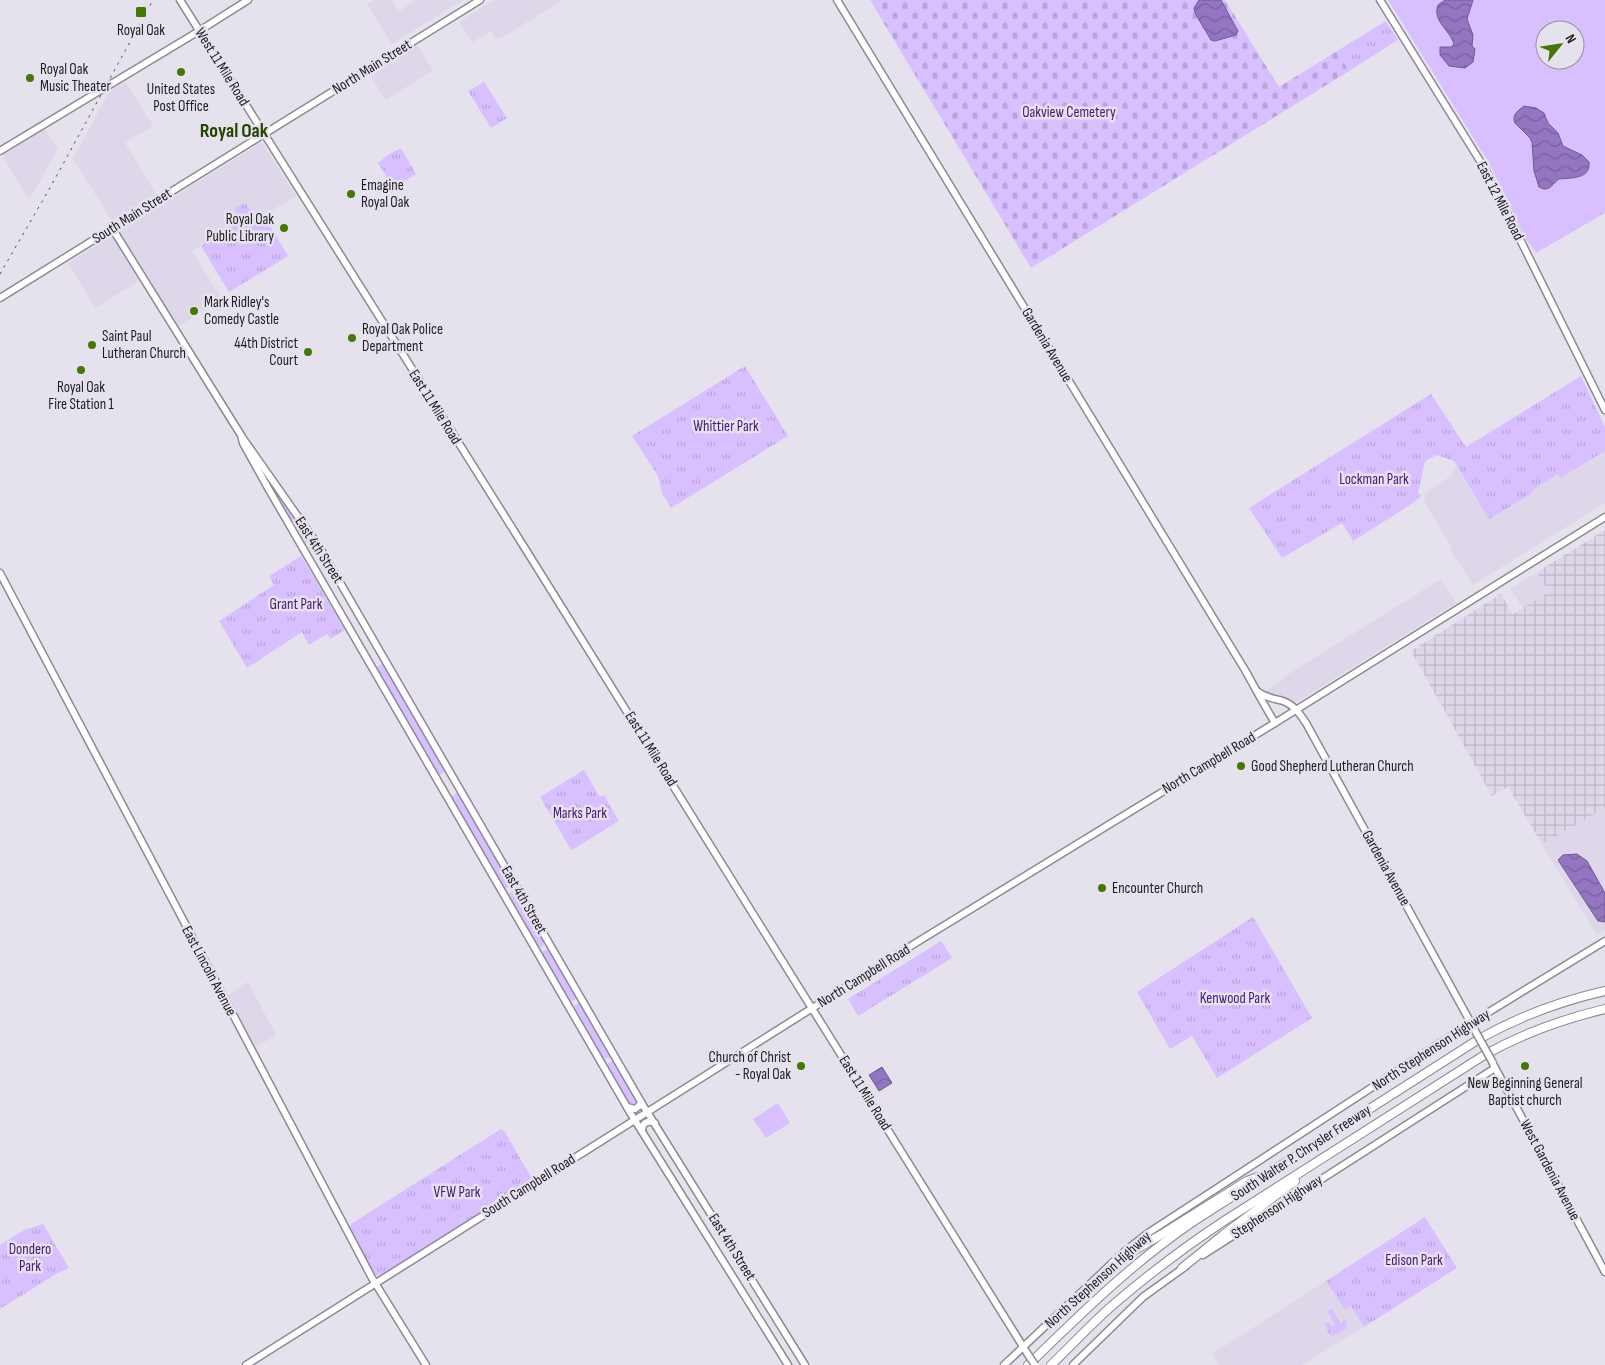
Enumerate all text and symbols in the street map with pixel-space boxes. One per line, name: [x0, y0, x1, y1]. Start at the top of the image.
marker: Royal Oak: [134, 5, 148, 19]
north arrow: [1535, 20, 1585, 70]
place label: Royal Oak: [117, 21, 165, 40]
street label: West 11 Mile Road: [190, 24, 254, 110]
text: N: [1562, 31, 1580, 46]
street label: North Main Street: [329, 35, 415, 99]
place label: Royal Oak Music Theater: [40, 60, 111, 96]
marker: United States Post Office: [175, 66, 187, 78]
marker: Royal Oak Music Theater: [24, 72, 36, 84]
place label: United States Post Office: [147, 80, 215, 116]
park label: Oakview Cemetery: [1022, 103, 1116, 122]
district label: Royal Oak: [200, 119, 269, 143]
street label: East 12 Mile Road: [1472, 158, 1528, 244]
place label: Emagine Royal Oak: [361, 176, 409, 212]
street label: South Main Street: [89, 184, 176, 248]
marker: Emagine Royal Oak: [345, 188, 357, 200]
place label: Royal Oak Public Library: [206, 210, 274, 246]
marker: Royal Oak Public Library: [278, 222, 290, 234]
place label: Mark Ridley's Comedy Castle: [204, 293, 279, 329]
street label: Gardenia Avenue: [1017, 304, 1077, 386]
marker: Mark Ridley's Comedy Castle: [188, 305, 200, 317]
place label: Royal Oak Police Department: [362, 320, 443, 356]
place label: Saint Paul Lutheran Church: [102, 327, 186, 363]
marker: Royal Oak Police Department: [346, 332, 358, 344]
place label: 44th District Court: [234, 334, 298, 370]
marker: Saint Paul Lutheran Church: [86, 339, 98, 351]
marker: 44th District Court: [302, 346, 314, 358]
marker: Royal Oak Fire Station 1: [75, 364, 87, 376]
street label: East 11 Mile Road: [404, 366, 466, 448]
place label: Royal Oak Fire Station 1: [48, 378, 115, 414]
park label: Whittier Park: [693, 417, 759, 436]
park label: Lockman Park: [1339, 470, 1409, 489]
street label: East 4th Street: [291, 513, 348, 587]
park label: Grant Park: [270, 595, 323, 614]
street label: East 11 Mile Road: [620, 708, 682, 790]
street label: North Campbell Road: [1159, 728, 1259, 798]
place label: Good Shepherd Lutheran Church: [1251, 757, 1414, 776]
marker: Good Shepherd Lutheran Church: [1235, 760, 1247, 772]
park label: Marks Park: [553, 804, 607, 823]
street label: Gardenia Avenue: [1357, 827, 1415, 909]
street label: East 4th Street: [497, 863, 551, 938]
place label: Encounter Church: [1112, 879, 1203, 898]
marker: Encounter Church: [1096, 882, 1108, 894]
street label: East Lincoln Avenue: [177, 923, 241, 1019]
street label: North Campbell Road: [814, 940, 914, 1012]
park label: Kenwood Park: [1200, 989, 1270, 1008]
street label: North Stephenson Highway: [1369, 1005, 1494, 1095]
place label: Church of Christ - Royal Oak: [709, 1048, 791, 1084]
street label: East 11 Mile Road: [834, 1052, 896, 1134]
marker: Church of Christ - Royal Oak: [795, 1060, 807, 1072]
marker: New Beginning General Baptist church: [1519, 1060, 1531, 1072]
place label: New Beginning General Baptist church: [1468, 1074, 1582, 1110]
street label: South Walter P. Chrysler Freeway: [1227, 1101, 1375, 1205]
street label: West Gardenia Avenue: [1515, 1116, 1585, 1224]
street label: South Campbell Road: [479, 1150, 579, 1222]
street label: Stephenson Highway: [1228, 1170, 1326, 1244]
park label: VFW Park: [434, 1183, 481, 1202]
street label: East 4th Street: [704, 1210, 760, 1284]
street label: North Stephenson Highway: [1041, 1227, 1155, 1333]
park label: Dondero Park: [9, 1240, 51, 1276]
park label: Edison Park: [1385, 1251, 1443, 1270]

